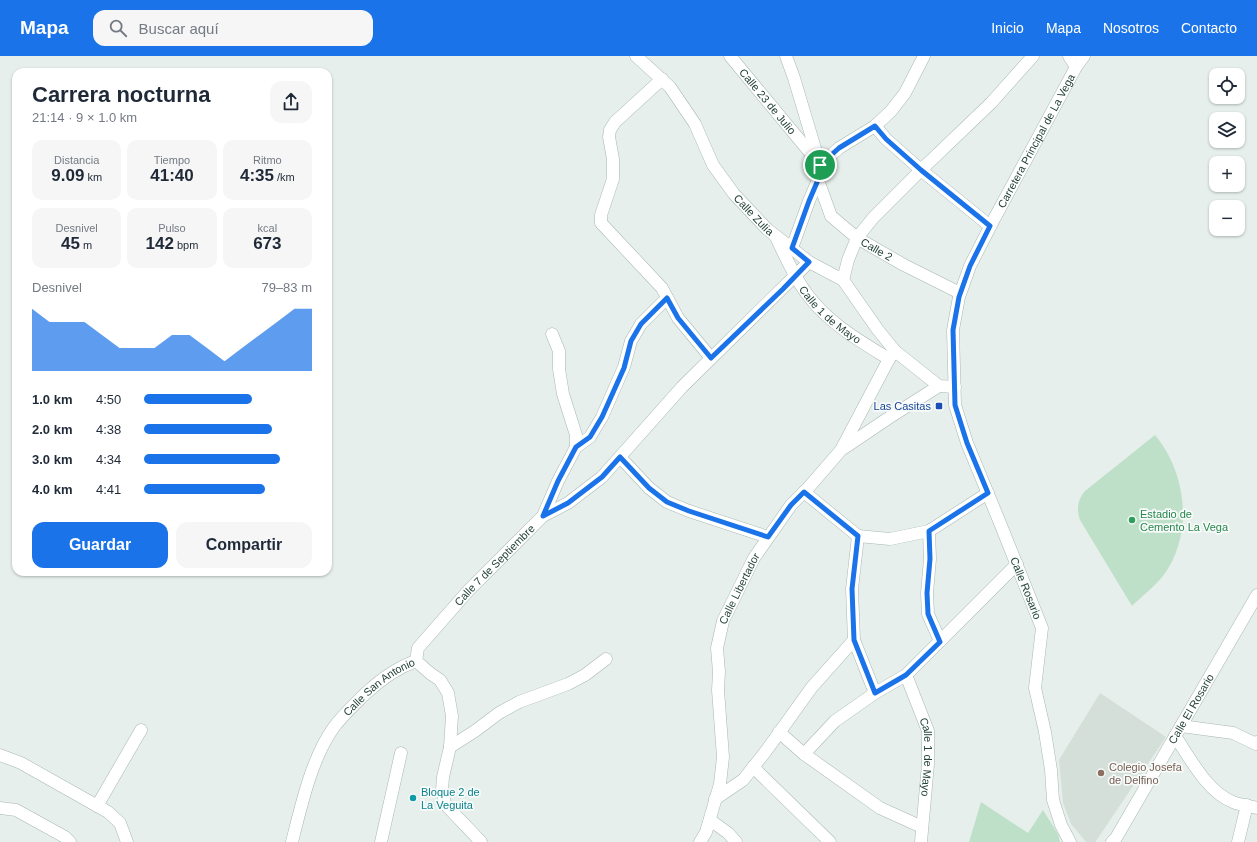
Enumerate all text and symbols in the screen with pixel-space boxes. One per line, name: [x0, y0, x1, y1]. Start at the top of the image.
search box: [93, 10, 373, 46]
text: Mapa: [20, 17, 69, 38]
icon: search: [107, 17, 129, 39]
text: Buscar aquí: [139, 20, 219, 37]
text: Inicio: [991, 20, 1024, 36]
text: Mapa: [1046, 20, 1081, 36]
text: Nosotros: [1103, 20, 1159, 36]
text: Contacto: [1181, 20, 1237, 36]
street label: Calle 23 de Julio: [737, 66, 798, 137]
map controls: [1209, 68, 1245, 236]
button: locate: [1209, 68, 1245, 104]
street label: Carretera Principal de La Vega: [995, 71, 1078, 210]
button: share: [270, 81, 312, 123]
text: Carrera nocturna: [32, 82, 211, 107]
text: 21:14 · 9 × 1.0 km: [32, 110, 137, 125]
button: layers: [1209, 112, 1245, 148]
pin: [803, 148, 837, 182]
text: Distancia: [54, 154, 99, 166]
text: Tiempo: [154, 154, 190, 166]
text: Ritmo: [253, 154, 282, 166]
icon: arrive: [809, 154, 831, 176]
button: +: [1209, 156, 1245, 192]
text: 9.09: [51, 166, 84, 185]
text: 41:40: [150, 166, 194, 185]
text: 4:35: [240, 166, 274, 185]
text: km: [84, 171, 102, 183]
text: /km: [274, 171, 295, 183]
street label: Calle Zulia: [732, 192, 777, 238]
button: −: [1209, 200, 1245, 236]
text: Desnivel: [56, 222, 98, 234]
text: Pulso: [158, 222, 186, 234]
text: kcal: [258, 222, 277, 234]
text: 45: [61, 234, 80, 253]
text: 142: [146, 234, 174, 253]
text: 673: [253, 234, 282, 253]
street label: Calle 2: [859, 236, 895, 263]
text: m: [80, 239, 92, 251]
text: bpm: [174, 239, 198, 251]
text: Desnivel: [32, 280, 82, 295]
text: 79–83 m: [261, 280, 312, 295]
street label: Calle 1 de Mayo: [797, 283, 863, 346]
text: 1.0 km: [32, 392, 72, 407]
text: 4:50: [96, 392, 121, 407]
place label: Las Casitas: [874, 400, 931, 412]
marker: Las Casitas: [934, 401, 944, 411]
text: 2.0 km: [32, 422, 72, 437]
text: 4:38: [96, 422, 121, 437]
text: 3.0 km: [32, 452, 72, 467]
text: 4:34: [96, 452, 121, 467]
text: 4.0 km: [32, 482, 72, 497]
text: 4:41: [96, 482, 121, 497]
place label: Estadio de Cemento La Vega: [1140, 508, 1229, 533]
marker: Estadio de Cemento La Vega: [1127, 515, 1137, 525]
button: Guardar: [32, 522, 168, 568]
button: Compartir: [176, 522, 312, 568]
street label: Calle 7 de Septiembre: [452, 522, 537, 608]
street label: Calle Libertador: [716, 550, 762, 626]
street label: Calle Rosario: [1008, 555, 1044, 621]
street label: Calle San Antonio: [341, 656, 416, 718]
street label: Calle El Rosario: [1166, 672, 1216, 746]
street label: Calle 1 de Mayo: [917, 716, 934, 797]
place label: Colegio Josefa de Delfino: [1109, 761, 1183, 786]
marker: Colegio Josefa de Delfino: [1096, 768, 1106, 778]
place label: Bloque 2 de La Veguita: [421, 786, 480, 811]
marker: Bloque 2 de La Veguita: [408, 793, 418, 803]

